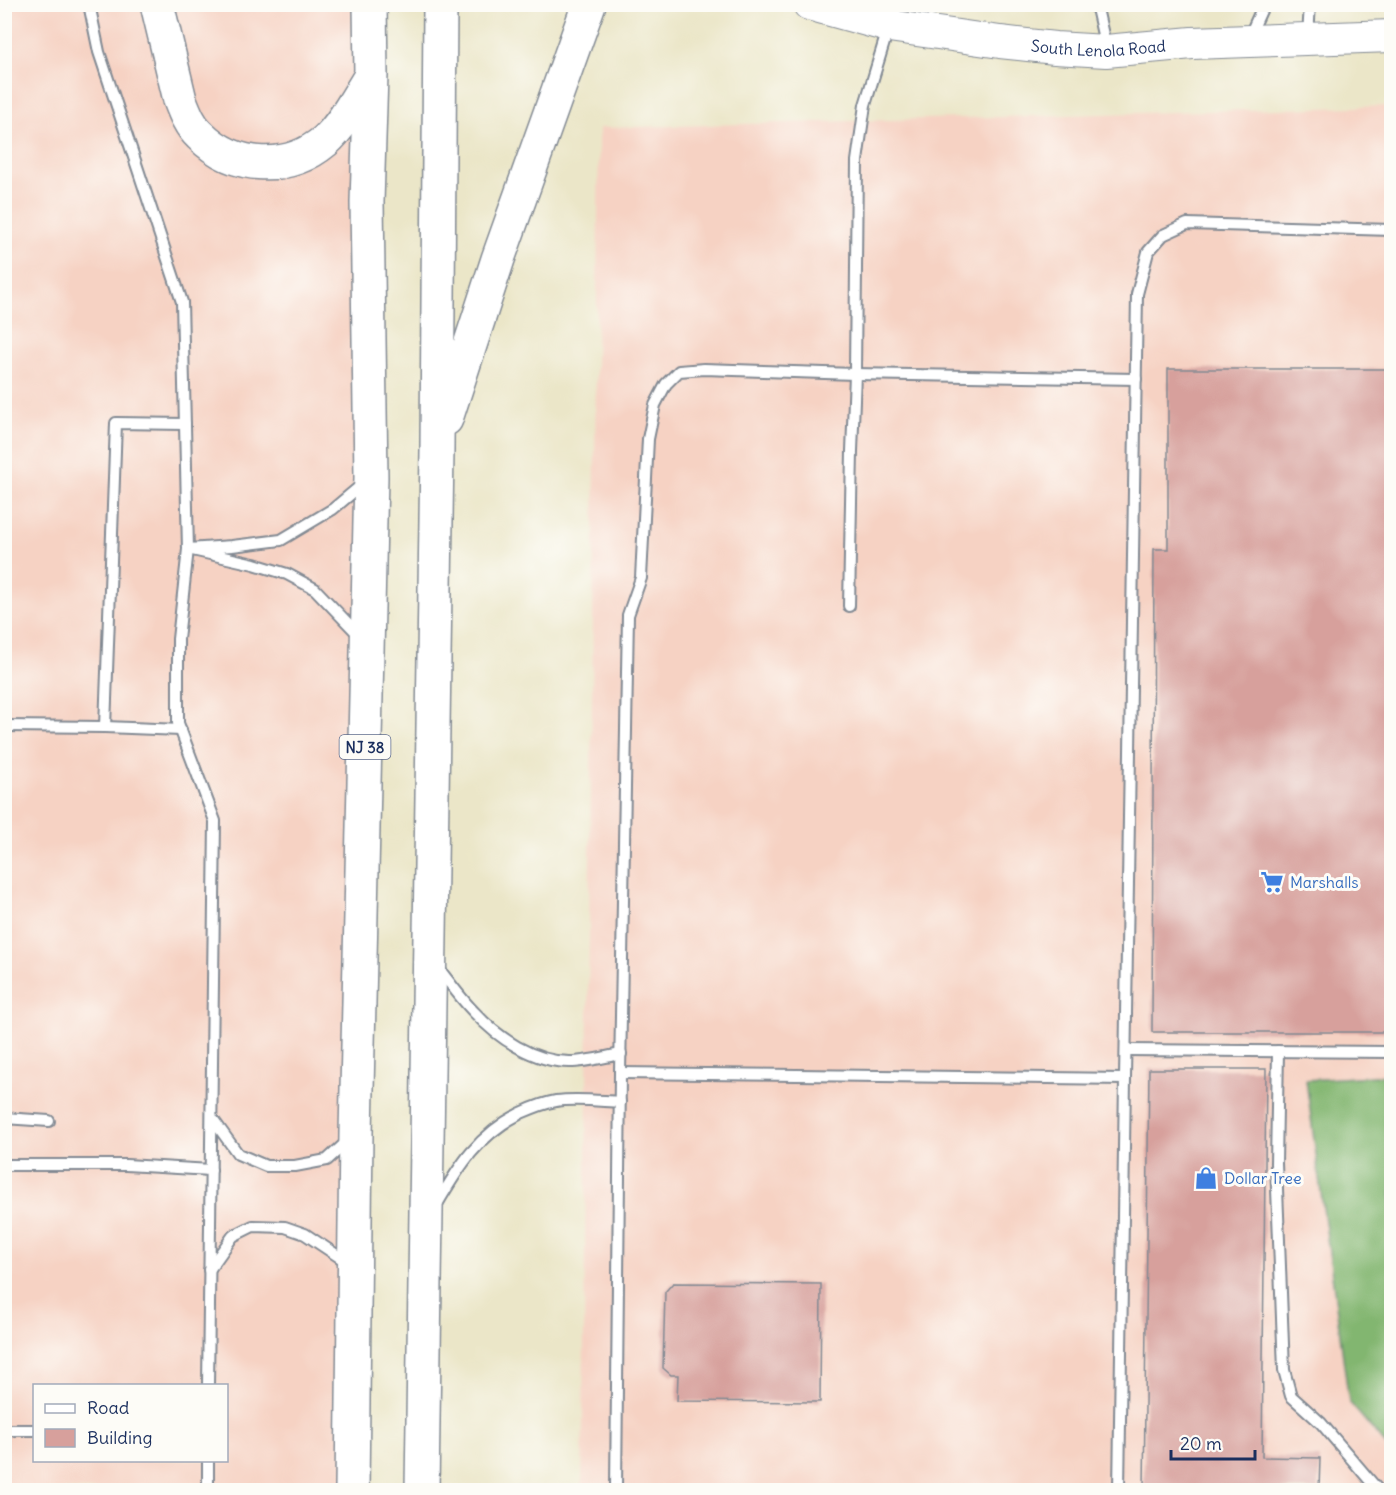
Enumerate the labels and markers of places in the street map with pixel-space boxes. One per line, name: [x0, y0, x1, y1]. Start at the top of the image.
supermarket icon: Marshalls: [1259, 869, 1285, 895]
place label: Marshalls: [1290, 872, 1359, 892]
shop icon: Dollar Tree: [1193, 1165, 1219, 1191]
place label: Dollar Tree: [1224, 1168, 1302, 1188]

